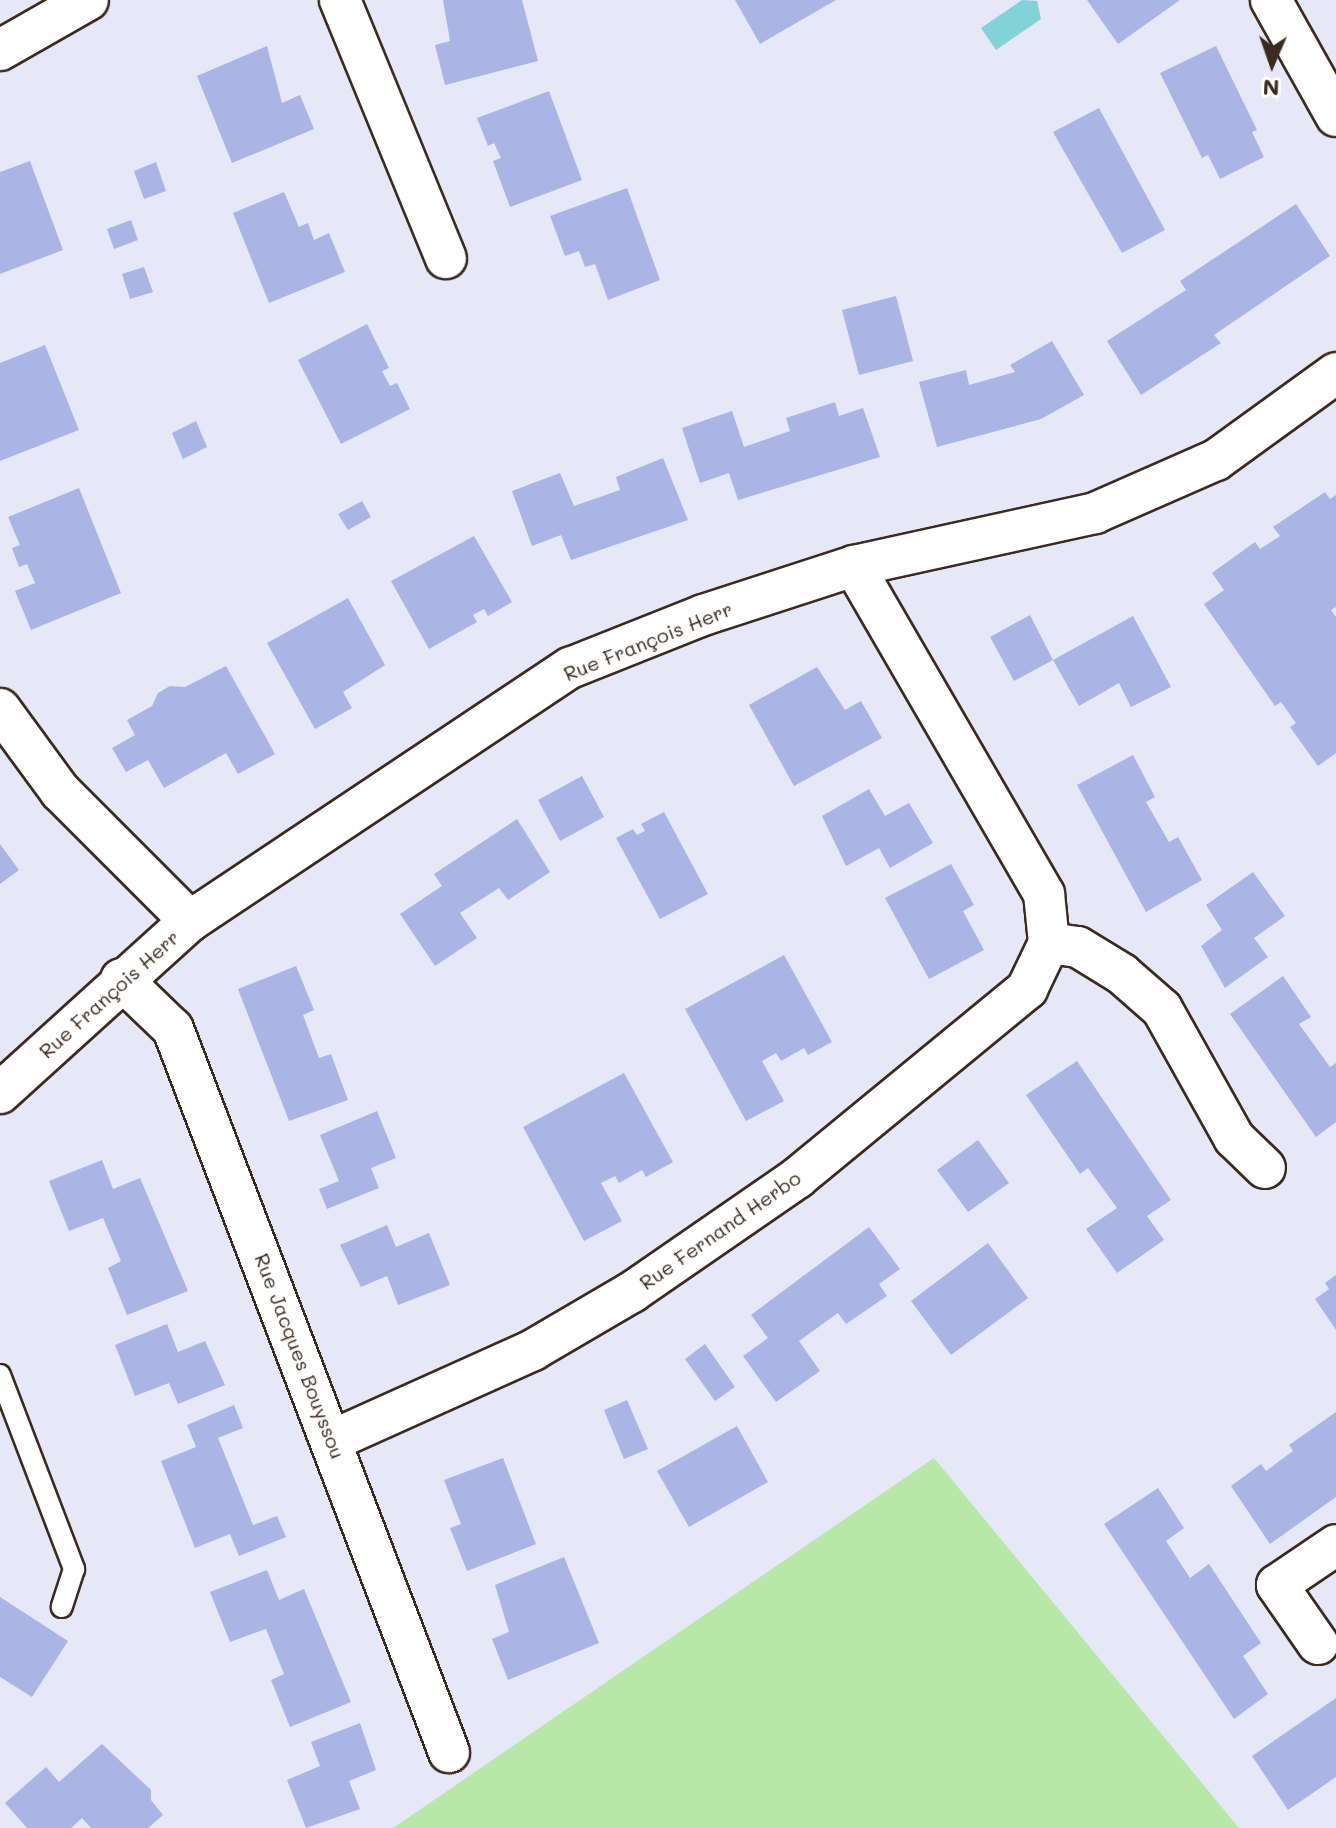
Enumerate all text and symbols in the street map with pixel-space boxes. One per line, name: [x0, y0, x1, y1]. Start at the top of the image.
north arrow: [1232, 24, 1312, 104]
text: N: [1262, 74, 1280, 103]
street label: Rue François Herr: [560, 596, 736, 686]
street label: Rue François Herr: [34, 925, 184, 1063]
street label: Rue Fernand Herbo: [635, 1165, 805, 1295]
street label: Rue Jacques Bouyssou: [250, 1250, 350, 1462]

